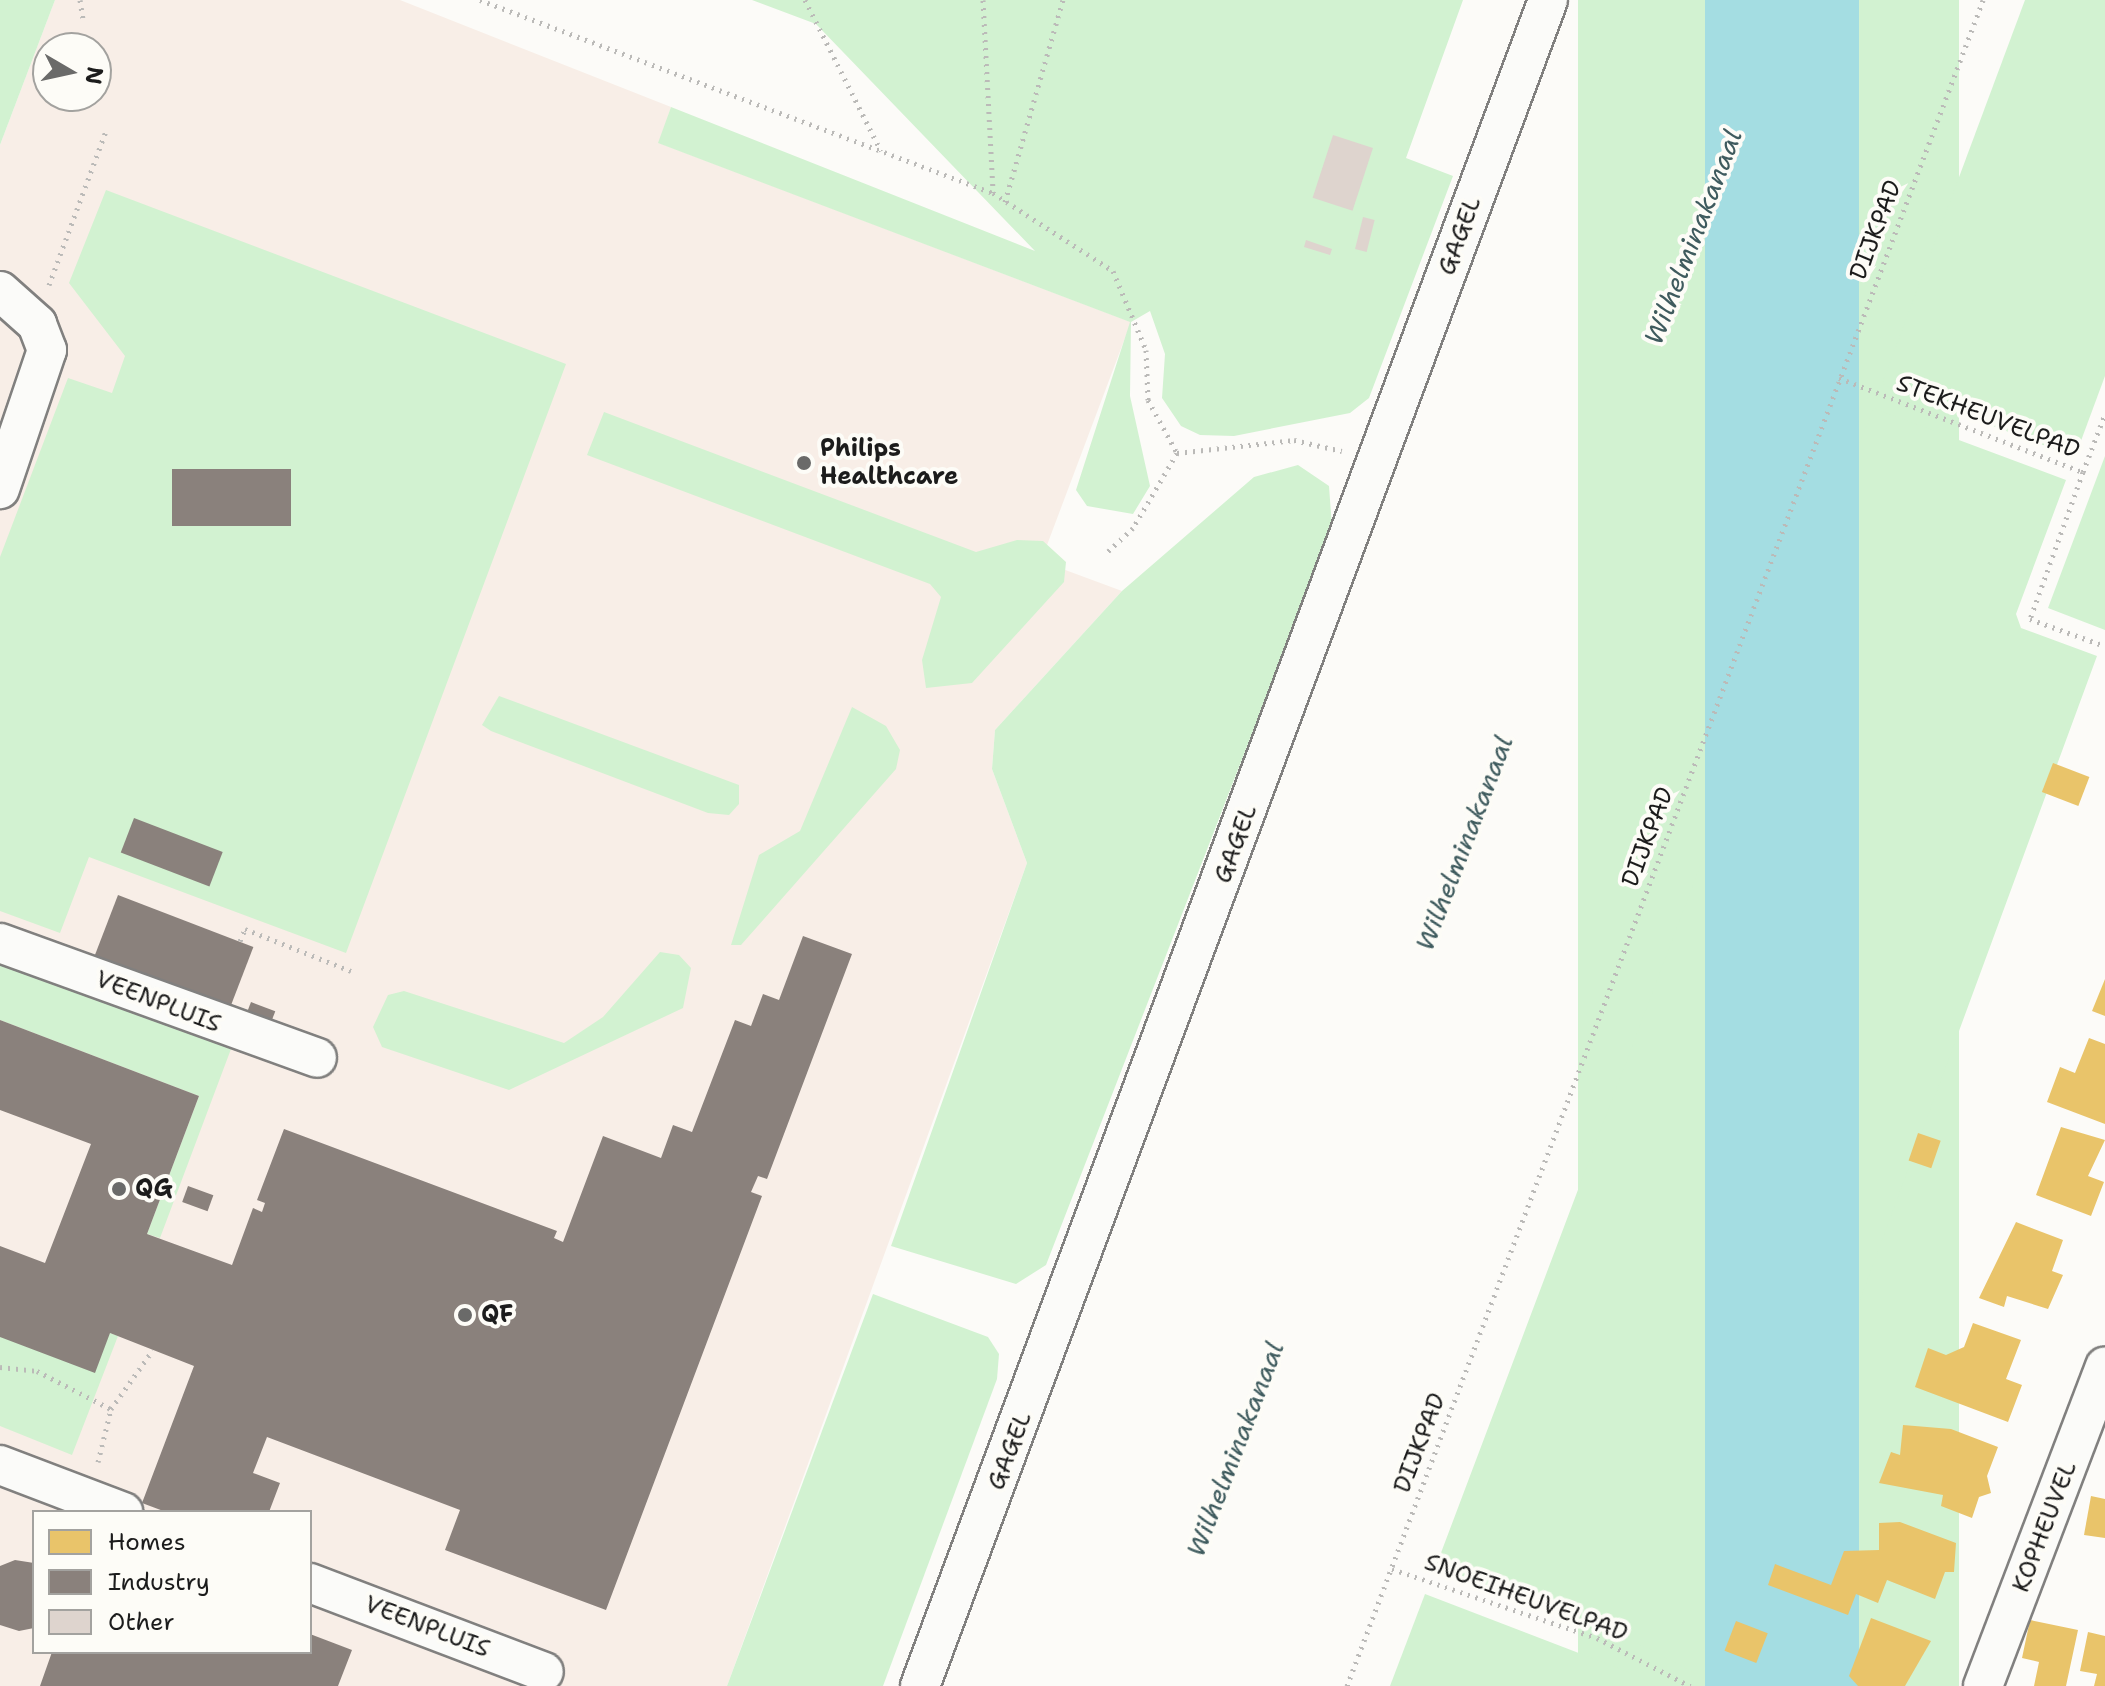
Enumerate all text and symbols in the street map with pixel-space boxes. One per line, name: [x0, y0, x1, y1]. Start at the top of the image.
north arrow: [32, 32, 112, 112]
text: N: [79, 65, 110, 86]
water label: Wilhelminakanaal: [1638, 125, 1748, 349]
street label: DIJKPAD: [1844, 176, 1908, 284]
street label: GAGEL: [1433, 193, 1487, 279]
street label: STEKHEUVELPAD: [1892, 369, 2084, 465]
place label: Philips Healthcare: [820, 435, 958, 491]
marker: Philips Healthcare: [795, 454, 813, 472]
water label: Wilhelminakanaal: [1409, 731, 1519, 955]
street label: DIJKPAD: [1616, 783, 1680, 891]
street label: GAGEL: [1209, 801, 1263, 887]
street label: VEENPLUIS: [91, 965, 225, 1039]
place label: QG: [135, 1175, 173, 1203]
marker: QG: [110, 1180, 128, 1198]
place label: QF: [481, 1301, 513, 1329]
marker: QF: [456, 1306, 474, 1324]
water label: Wilhelminakanaal: [1180, 1337, 1290, 1561]
street label: DIJKPAD: [1388, 1389, 1452, 1497]
street label: GAGEL: [982, 1408, 1038, 1494]
street label: KOPHEUVEL: [2007, 1458, 2083, 1596]
legend: [32, 1510, 312, 1654]
text: Homes: [108, 1526, 186, 1558]
street label: SNOEIHEUVELPAD: [1421, 1548, 1631, 1648]
text: Industry: [108, 1566, 210, 1598]
street label: VEENPLUIS: [360, 1590, 494, 1664]
text: Other: [108, 1606, 175, 1638]

